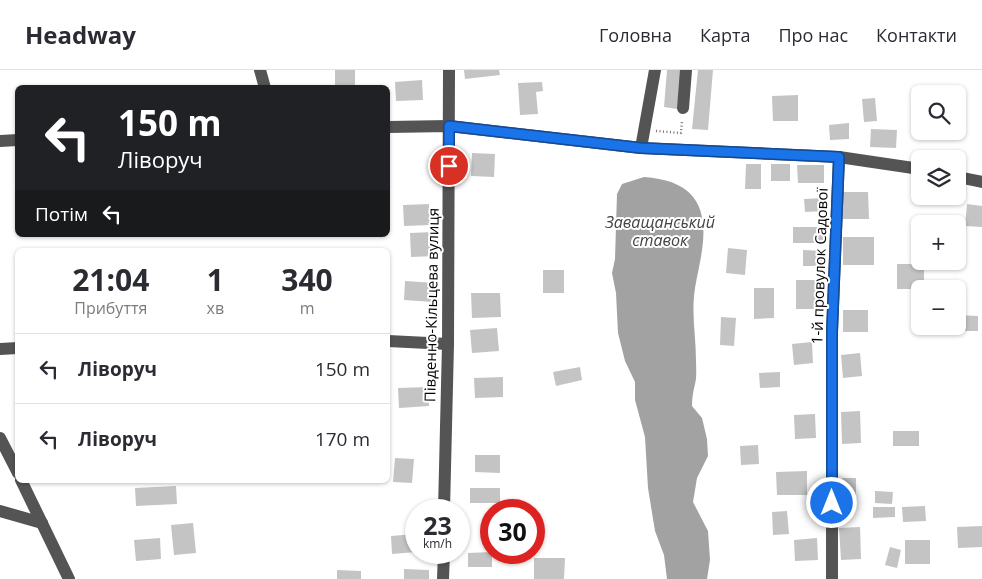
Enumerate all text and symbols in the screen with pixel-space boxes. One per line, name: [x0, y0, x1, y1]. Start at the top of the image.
text: Headway: [25, 18, 136, 51]
text: Головна: [599, 23, 672, 47]
text: Карта: [700, 23, 750, 47]
text: Про нас: [778, 23, 848, 47]
text: Контакти: [876, 23, 957, 47]
map controls: [911, 85, 966, 335]
button: search: [911, 85, 966, 140]
text: 150 m: [118, 99, 222, 146]
icon: left: [35, 105, 100, 170]
text: Ліворуч: [118, 144, 203, 174]
pin: [428, 145, 470, 187]
button: layers: [911, 150, 966, 205]
icon: arrive: [435, 152, 463, 180]
street label: 1-й провулок Садової: [806, 187, 832, 345]
icon: left: [98, 200, 126, 228]
text: Потім: [35, 201, 88, 227]
street label: Південно-Кільцева вулиця: [419, 208, 443, 402]
water label: Заващанський ставок: [604, 211, 715, 251]
button: +: [911, 215, 966, 270]
text: 21:04: [72, 259, 149, 300]
text: 1: [207, 259, 224, 300]
text: 340: [281, 259, 333, 300]
button: −: [911, 280, 966, 335]
text: Прибуття: [74, 297, 147, 319]
text: хв: [207, 297, 224, 319]
text: m: [300, 297, 314, 319]
icon: left: [35, 355, 63, 383]
text: Ліворуч: [78, 356, 157, 382]
text: 150 m: [315, 356, 370, 382]
icon: left: [35, 425, 63, 453]
text: Ліворуч: [78, 426, 157, 452]
text: 170 m: [315, 426, 370, 452]
position arrow: [805, 476, 857, 528]
speed limit sign: 30: [480, 499, 545, 564]
text: 23: [423, 508, 452, 542]
text: km/h: [423, 535, 452, 552]

